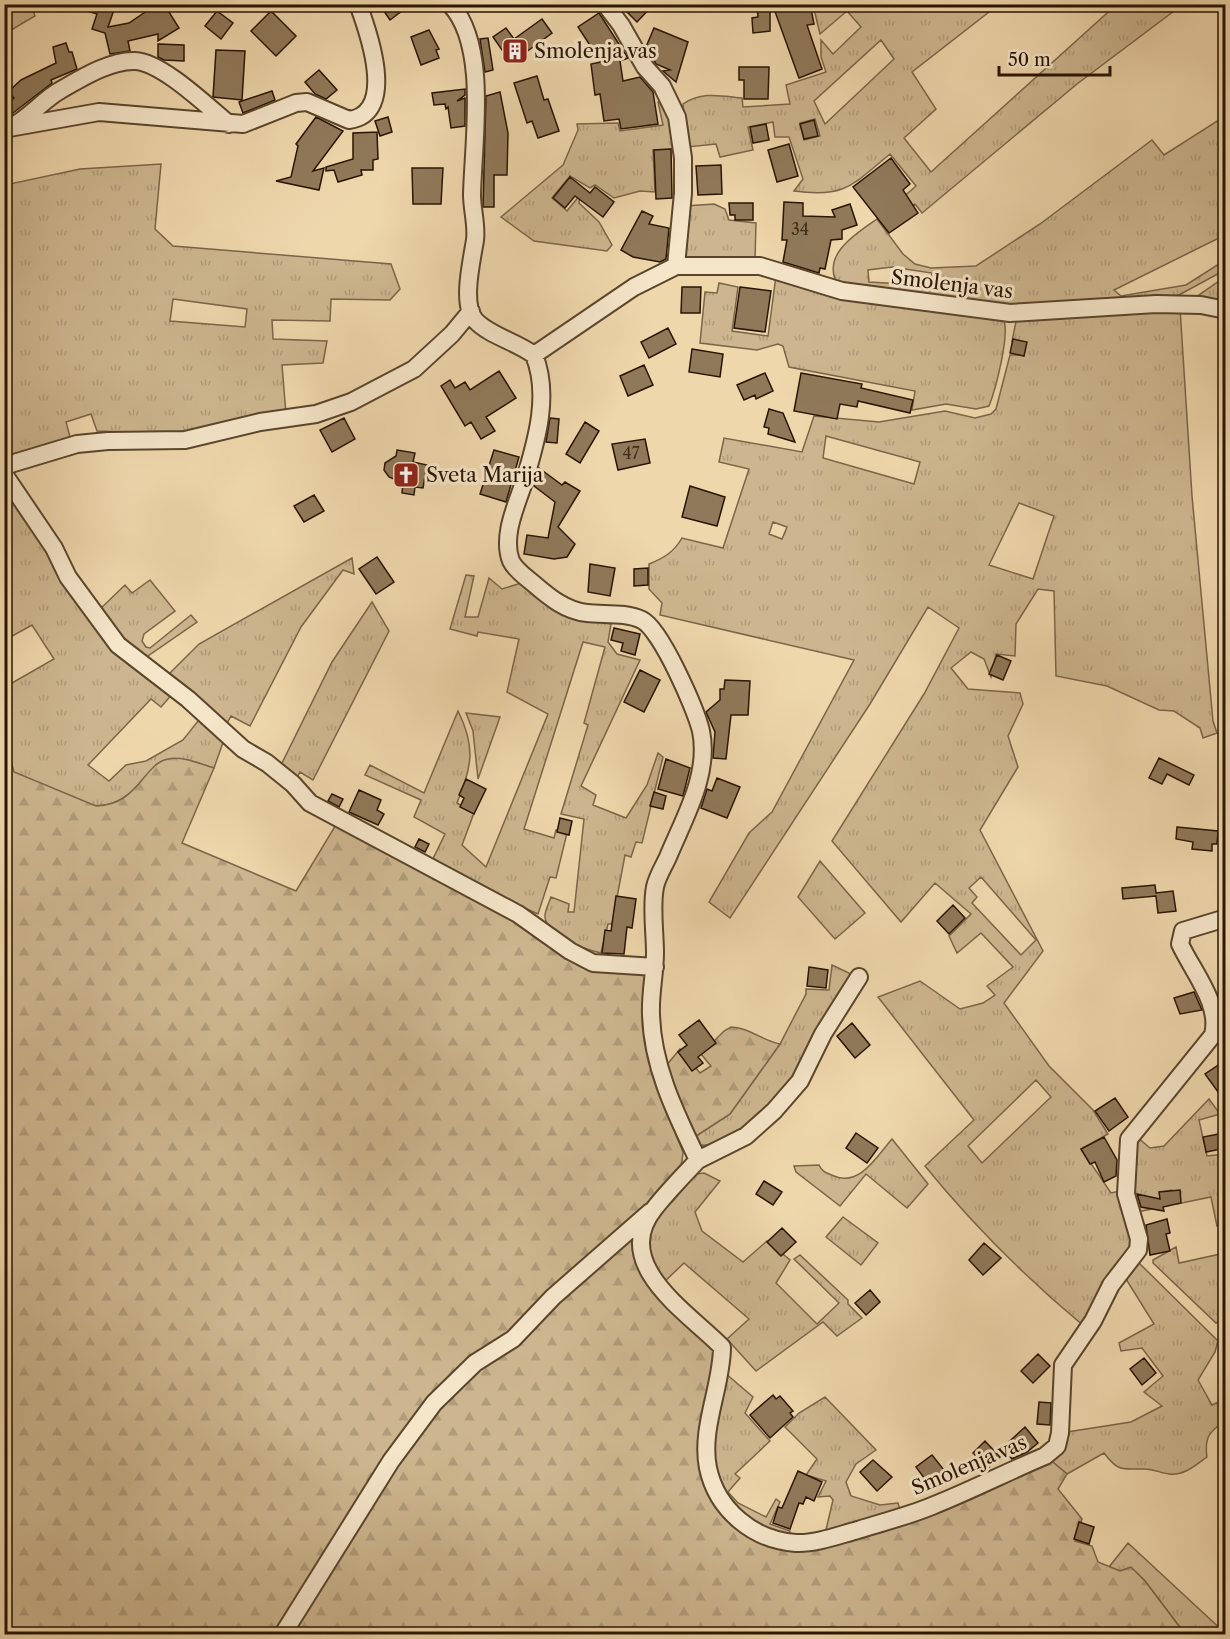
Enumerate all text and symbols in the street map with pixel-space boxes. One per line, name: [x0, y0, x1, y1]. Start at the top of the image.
building icon: Smolenja vas: [500, 36, 530, 66]
place label: Smolenja vas: [534, 39, 657, 63]
scale bar: [999, 39, 1110, 77]
text: 50 m: [1008, 49, 1051, 71]
house number: 34: [791, 219, 809, 239]
street label: Smolenja vas: [890, 265, 1014, 303]
house number: 47: [622, 443, 640, 463]
church icon: Sveta Marija: [391, 460, 421, 490]
place label: Sveta Marija: [426, 463, 544, 487]
street label: Smolenja vas: [908, 1430, 1030, 1500]

